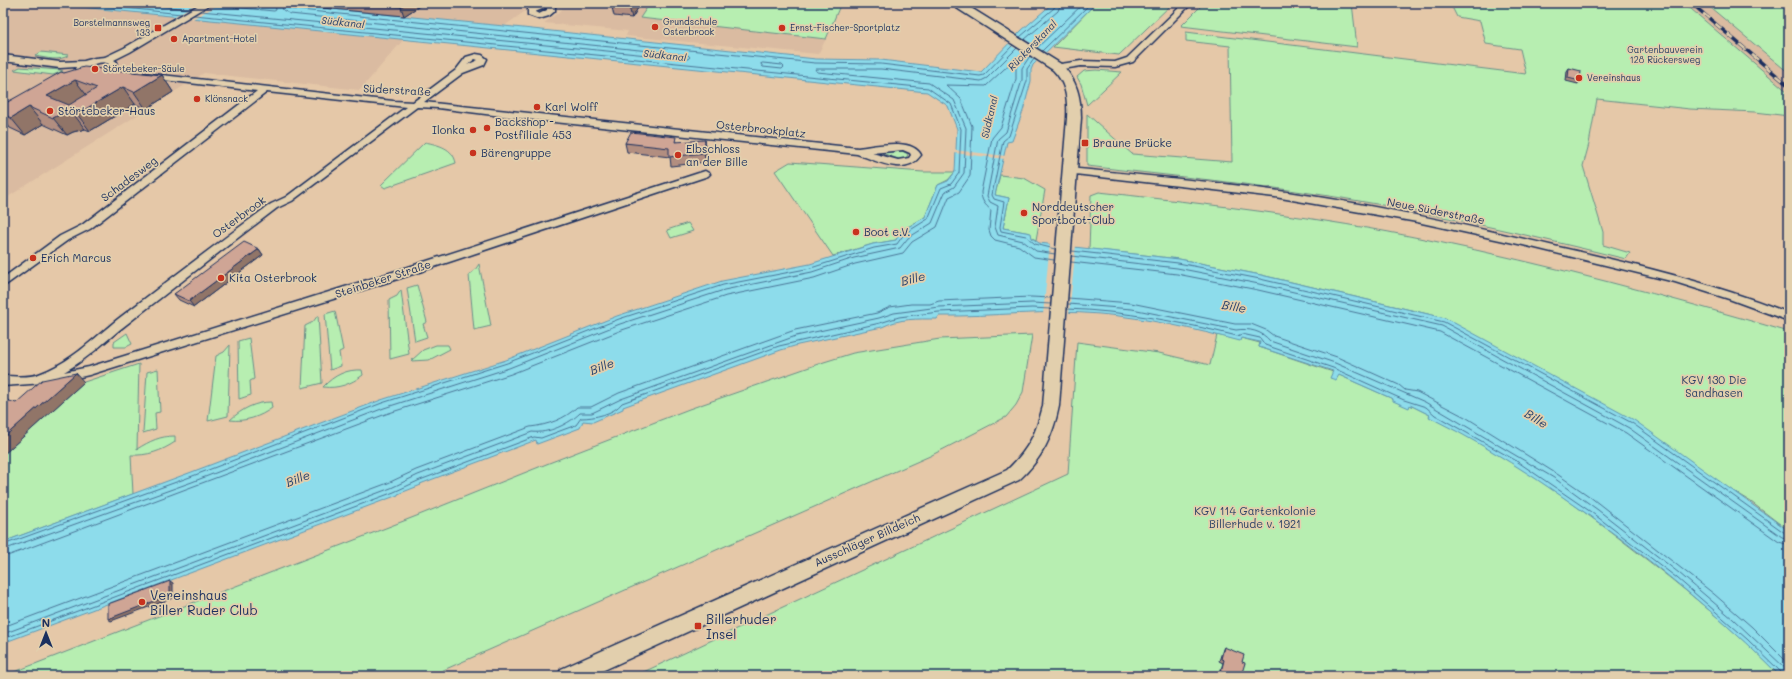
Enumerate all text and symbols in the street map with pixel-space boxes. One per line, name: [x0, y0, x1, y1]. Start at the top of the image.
water label: Südkanal: [321, 13, 366, 31]
place label: Grundschule Osterbrook: [663, 16, 717, 37]
water label: Rückerskanal: [1004, 16, 1060, 73]
place label: Borstelmannsweg 133: [73, 17, 150, 38]
marker: Grundschule Osterbrook: [650, 22, 660, 32]
place label: Ernst-Fischer-Sportplatz: [790, 22, 900, 33]
marker: Borstelmannsweg 133: [153, 23, 163, 33]
marker: Ernst-Fischer-Sportplatz: [777, 23, 787, 33]
place label: Apartment-Hotel: [182, 33, 257, 44]
marker: Apartment-Hotel: [169, 34, 179, 44]
park label: Gartenbauverein 128 Rückersweg: [1627, 44, 1703, 65]
water label: Südkanal: [643, 46, 688, 64]
place label: Störtebeker-Säule: [103, 63, 185, 74]
marker: Störtebeker-Säule: [90, 64, 100, 74]
place label: Vereinshaus: [1587, 72, 1641, 83]
marker: Vereinshaus: [1574, 73, 1584, 83]
street label: Süderstraße: [363, 80, 431, 99]
place label: Klönsnack: [205, 93, 248, 104]
marker: Klönsnack: [192, 94, 202, 104]
water label: Südkanal: [977, 94, 1001, 140]
place label: Karl Wolff: [545, 99, 599, 114]
marker: Karl Wolff: [532, 102, 542, 112]
place label: Störtebeker-Haus: [58, 103, 155, 118]
marker: Störtebeker-Haus: [45, 106, 55, 116]
place label: Backshop - Postfiliale 453: [495, 114, 572, 142]
street label: Osterbrookplatz: [716, 116, 807, 141]
place label: Ilonka: [432, 122, 465, 137]
marker: Backshop - Postfiliale 453: [482, 123, 492, 133]
marker: Ilonka: [468, 125, 478, 135]
place label: Braune Brücke: [1093, 135, 1172, 150]
marker: Braune Brücke: [1080, 138, 1090, 148]
place label: Elbschloss an der Bille: [686, 141, 748, 169]
place label: Bärengruppe: [481, 145, 552, 160]
marker: Bärengruppe: [468, 148, 478, 158]
marker: Elbschloss an der Bille: [673, 150, 683, 160]
street label: Schadesweg: [98, 153, 160, 205]
street label: Osterbrook: [209, 192, 269, 241]
street label: Neue Süderstraße: [1386, 194, 1486, 227]
place label: Norddeutscher Sportboot-Club: [1032, 199, 1115, 227]
marker: Norddeutscher Sportboot-Club: [1019, 208, 1029, 218]
place label: Boot e.V.: [864, 224, 910, 239]
marker: Boot e.V.: [851, 227, 861, 237]
place label: Erich Marcus: [41, 250, 111, 265]
marker: Erich Marcus: [28, 253, 38, 263]
street label: Steinbeker Straße: [333, 256, 433, 301]
water label: Bille: [899, 267, 927, 289]
place label: Kita Osterbrook: [229, 270, 317, 285]
marker: Kita Osterbrook: [216, 273, 226, 283]
water label: Bille: [1221, 296, 1248, 316]
water label: Bille: [587, 354, 616, 378]
park label: KGV 130 Die Sandhasen: [1682, 372, 1747, 400]
water label: Bille: [1522, 405, 1551, 431]
water label: Bille: [283, 466, 312, 490]
park label: KGV 114 Gartenkolonie Billerhude v. 1921: [1194, 503, 1316, 531]
street label: Ausschläger Billdeich: [811, 509, 922, 570]
place label: Vereinshaus Biller Ruder Club: [150, 586, 258, 618]
marker: Vereinshaus Biller Ruder Club: [137, 597, 147, 607]
place label: Billerhuder Insel: [706, 610, 776, 642]
north arrow: [26, 613, 66, 653]
text: N: [42, 615, 50, 630]
marker: Billerhuder Insel: [693, 621, 703, 631]

